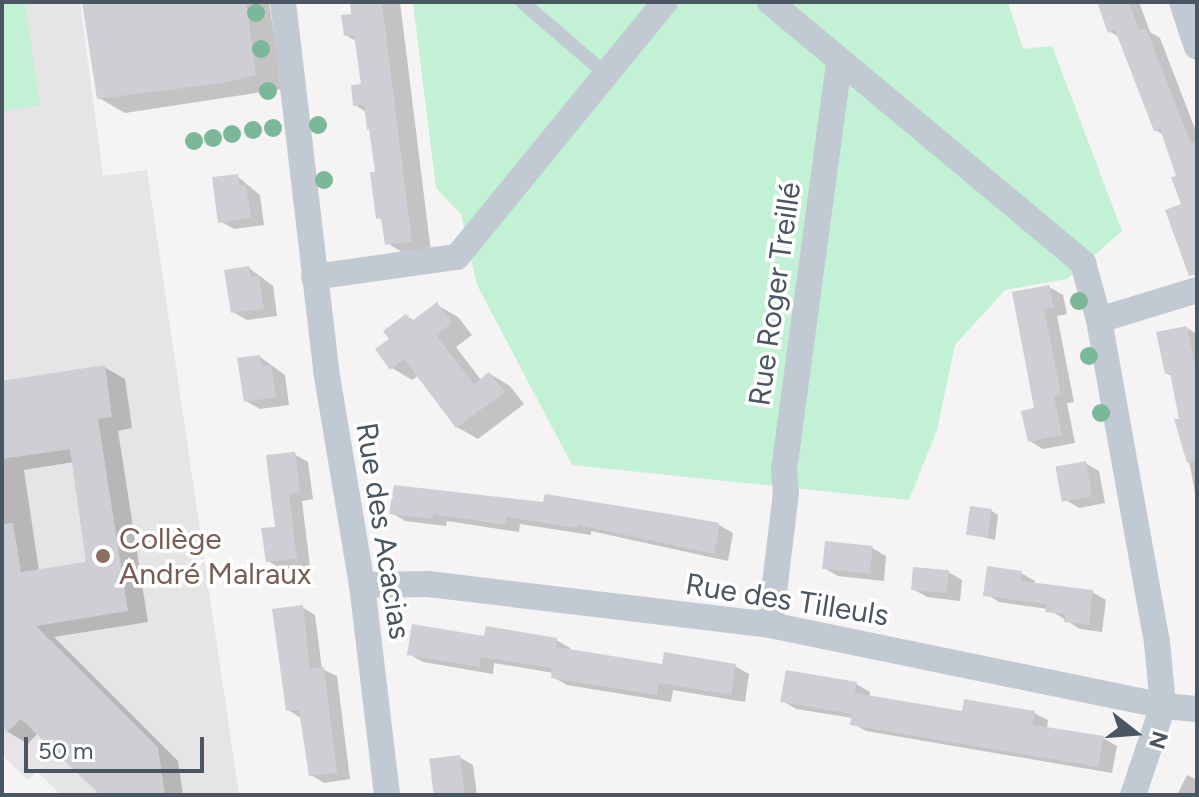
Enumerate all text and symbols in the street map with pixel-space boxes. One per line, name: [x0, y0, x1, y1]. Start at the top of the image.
street label: Rue Roger Treillé: [741, 180, 809, 408]
street label: Rue des Acacias: [348, 420, 418, 642]
place label: Collège André Malraux: [119, 521, 311, 592]
marker: Collège André Malraux: [94, 547, 112, 565]
street label: Rue des Tilleuls: [683, 566, 891, 634]
north arrow: [1095, 693, 1175, 773]
scale bar: [28, 721, 208, 771]
text: N: [1143, 728, 1174, 752]
text: 50 m: [38, 736, 94, 765]

